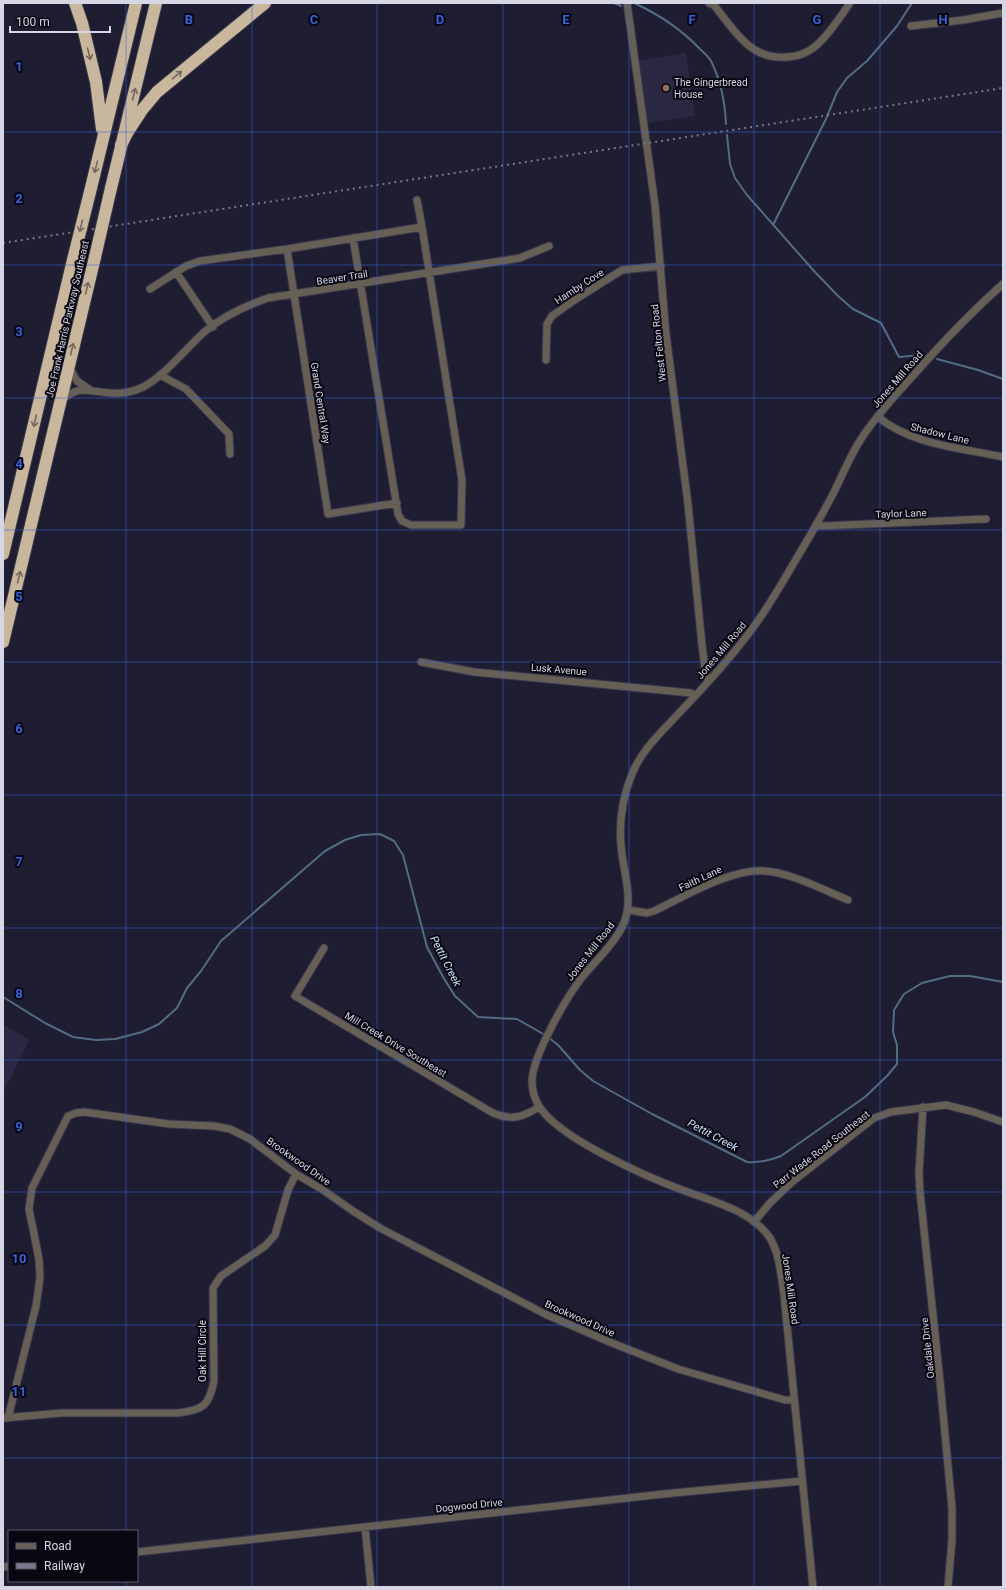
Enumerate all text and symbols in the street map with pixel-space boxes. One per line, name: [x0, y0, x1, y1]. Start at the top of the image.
scale bar: [10, 8, 110, 34]
text: B: [185, 12, 193, 27]
text: C: [310, 12, 319, 27]
text: D: [436, 12, 444, 27]
text: E: [562, 12, 570, 27]
text: F: [688, 12, 696, 27]
text: G: [813, 12, 822, 27]
text: H: [938, 12, 948, 27]
text: 100 m: [16, 15, 50, 29]
one-way arrow: [86, 47, 94, 60]
text: 1: [15, 59, 23, 74]
one-way arrow: [172, 70, 183, 79]
place label: The Gingerbread House: [674, 77, 748, 100]
marker: The Gingerbread House: [661, 83, 671, 93]
one-way arrow: [130, 87, 138, 100]
one-way arrow: [92, 160, 99, 173]
text: 2: [15, 191, 23, 206]
one-way arrow: [77, 219, 85, 232]
street label: Joe Frank Harris Parkway Southeast: [44, 239, 91, 399]
street label: Hamby Cove: [553, 266, 606, 306]
street label: Beaver Trail: [316, 268, 369, 287]
one-way arrow: [84, 281, 91, 294]
street label: West Felton Road: [649, 304, 668, 382]
text: 3: [15, 324, 23, 339]
one-way arrow: [69, 343, 77, 356]
street label: Jones Mill Road: [870, 349, 925, 410]
street label: Grand Central Way: [309, 362, 332, 445]
one-way arrow: [30, 414, 38, 427]
street label: Shadow Lane: [910, 421, 970, 446]
text: 4: [15, 456, 23, 471]
street label: Taylor Lane: [875, 507, 927, 520]
one-way arrow: [15, 570, 23, 583]
text: 5: [15, 589, 23, 604]
street label: Jones Mill Road: [694, 620, 748, 681]
street label: Lusk Avenue: [531, 662, 587, 677]
text: 6: [15, 721, 23, 736]
text: 7: [15, 854, 23, 869]
street label: Faith Lane: [677, 864, 723, 893]
street label: Jones Mill Road: [564, 920, 617, 983]
water label: Pettit Creek: [427, 934, 464, 989]
text: 8: [15, 986, 23, 1001]
street label: Mill Creek Drive Southeast: [343, 1010, 449, 1079]
street label: Parr Wade Road Southeast: [771, 1108, 872, 1190]
water label: Pettit Creek: [685, 1117, 741, 1154]
text: 9: [15, 1119, 23, 1134]
street label: Brookwood Drive: [265, 1135, 333, 1188]
text: 10: [12, 1251, 26, 1266]
street label: Jones Mill Road: [780, 1253, 801, 1325]
street label: Brookwood Drive: [543, 1298, 617, 1339]
street label: Oakdale Drive: [919, 1317, 936, 1379]
street label: Oak Hill Circle: [197, 1320, 208, 1382]
text: 11: [12, 1384, 26, 1399]
street label: Dogwood Drive: [435, 1497, 503, 1514]
legend: [8, 1530, 138, 1582]
text: Road: [44, 1539, 72, 1553]
text: Railway: [44, 1559, 85, 1573]

